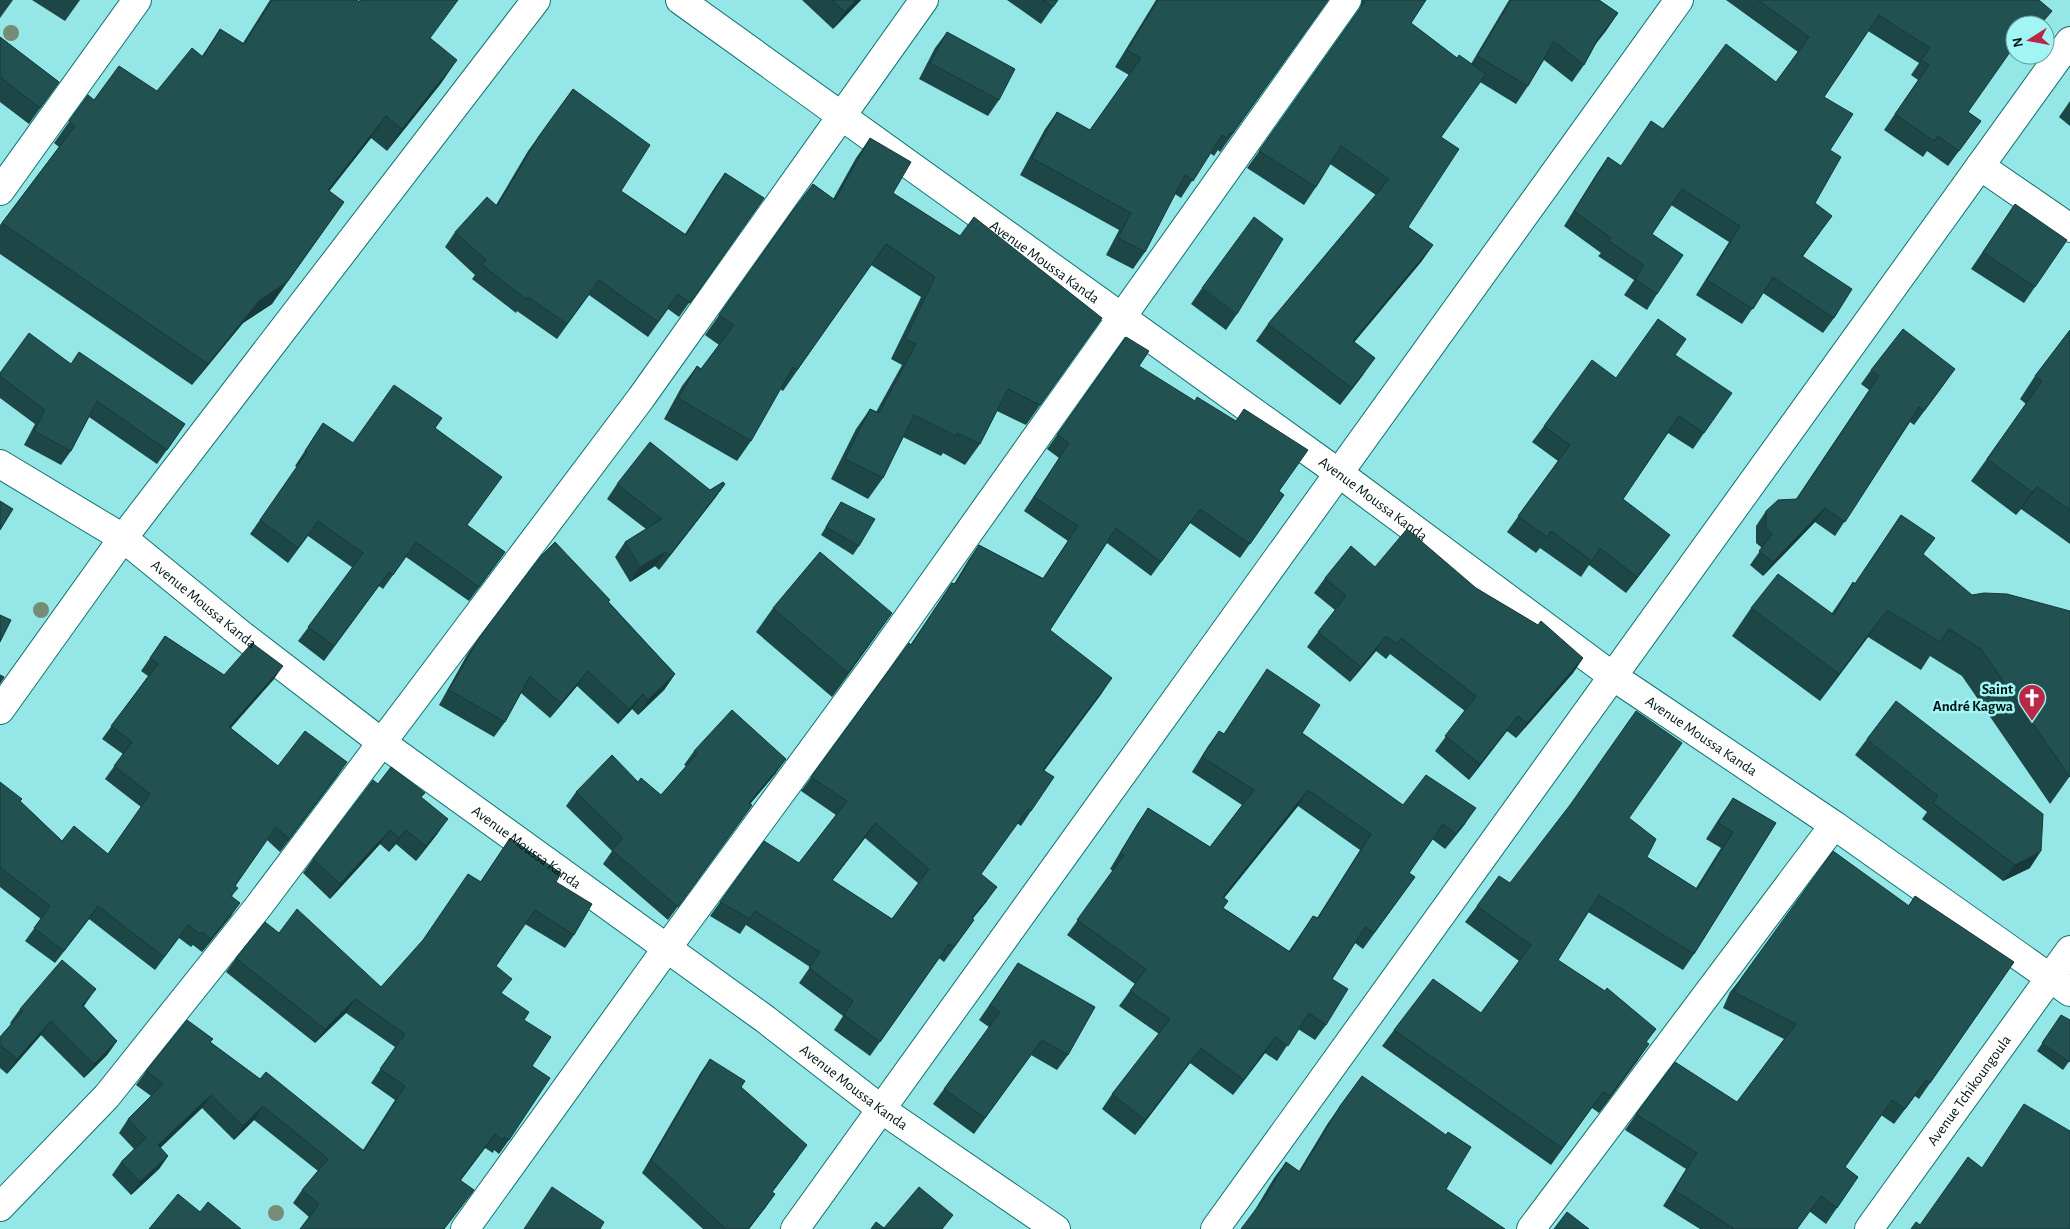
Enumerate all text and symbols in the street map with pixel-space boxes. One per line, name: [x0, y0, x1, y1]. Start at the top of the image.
north arrow: [2005, 15, 2055, 65]
text: N: [2010, 36, 2026, 48]
street label: Avenue Moussa Kanda: [987, 218, 1102, 307]
street label: Avenue Moussa Kanda: [1316, 454, 1430, 544]
street label: Avenue Moussa Kanda: [148, 557, 259, 651]
place label: Saint André Kagwa: [1933, 682, 2013, 714]
church icon: Saint André Kagwa: [2017, 683, 2047, 722]
street label: Avenue Moussa Kanda: [1643, 694, 1760, 779]
street label: Avenue Moussa Kanda: [469, 803, 584, 892]
street label: Avenue Tchikoungoula: [1925, 1033, 2014, 1149]
street label: Avenue Moussa Kanda: [797, 1042, 910, 1133]

